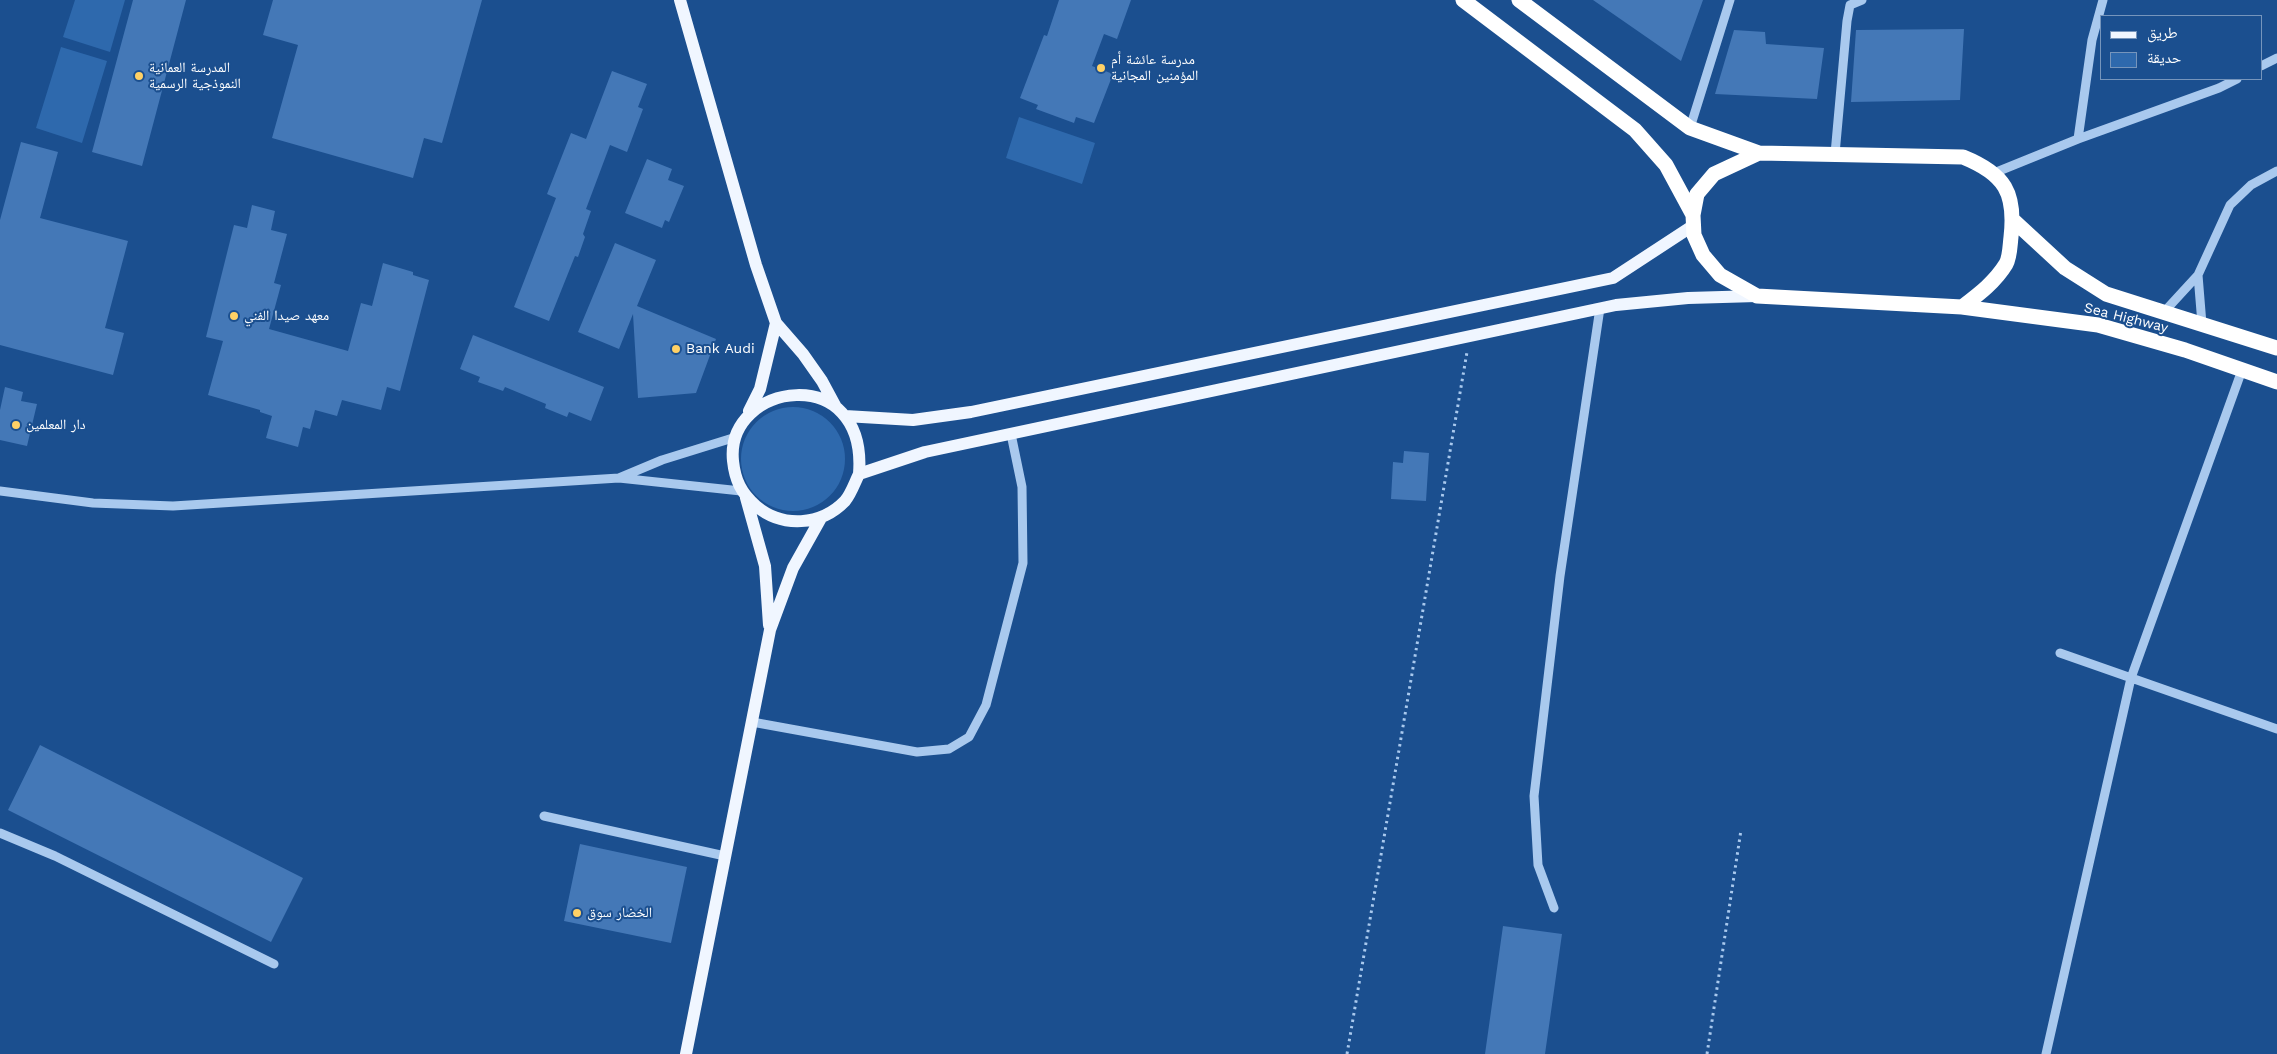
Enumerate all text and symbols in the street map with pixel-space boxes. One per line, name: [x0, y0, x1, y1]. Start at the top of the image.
legend: [2100, 15, 2262, 80]
text: طريق: [2147, 24, 2178, 42]
text: حديقة: [2147, 49, 2181, 67]
place label: مدرسة عائشة أم المؤمنين المجانية: [1111, 52, 1198, 84]
place label: المدرسة العمانية النموذجية الرسمية: [149, 60, 241, 92]
marker: مدرسة عائشة أم المؤمنين المجانية: [1095, 62, 1107, 74]
marker: المدرسة العمانية النموذجية الرسمية: [133, 70, 145, 82]
street label: Sea Highway: [2082, 299, 2170, 337]
place label: معهد صيدا الفني: [244, 308, 329, 324]
marker: معهد صيدا الفني: [228, 310, 240, 322]
place label: Bank Audi: [686, 341, 755, 357]
marker: Bank Audi: [670, 343, 682, 355]
place label: دار المعلمين: [26, 417, 86, 433]
marker: دار المعلمين: [10, 419, 22, 431]
place label: الخضار سوق: [587, 905, 652, 921]
marker: الخضار سوق: [571, 907, 583, 919]

